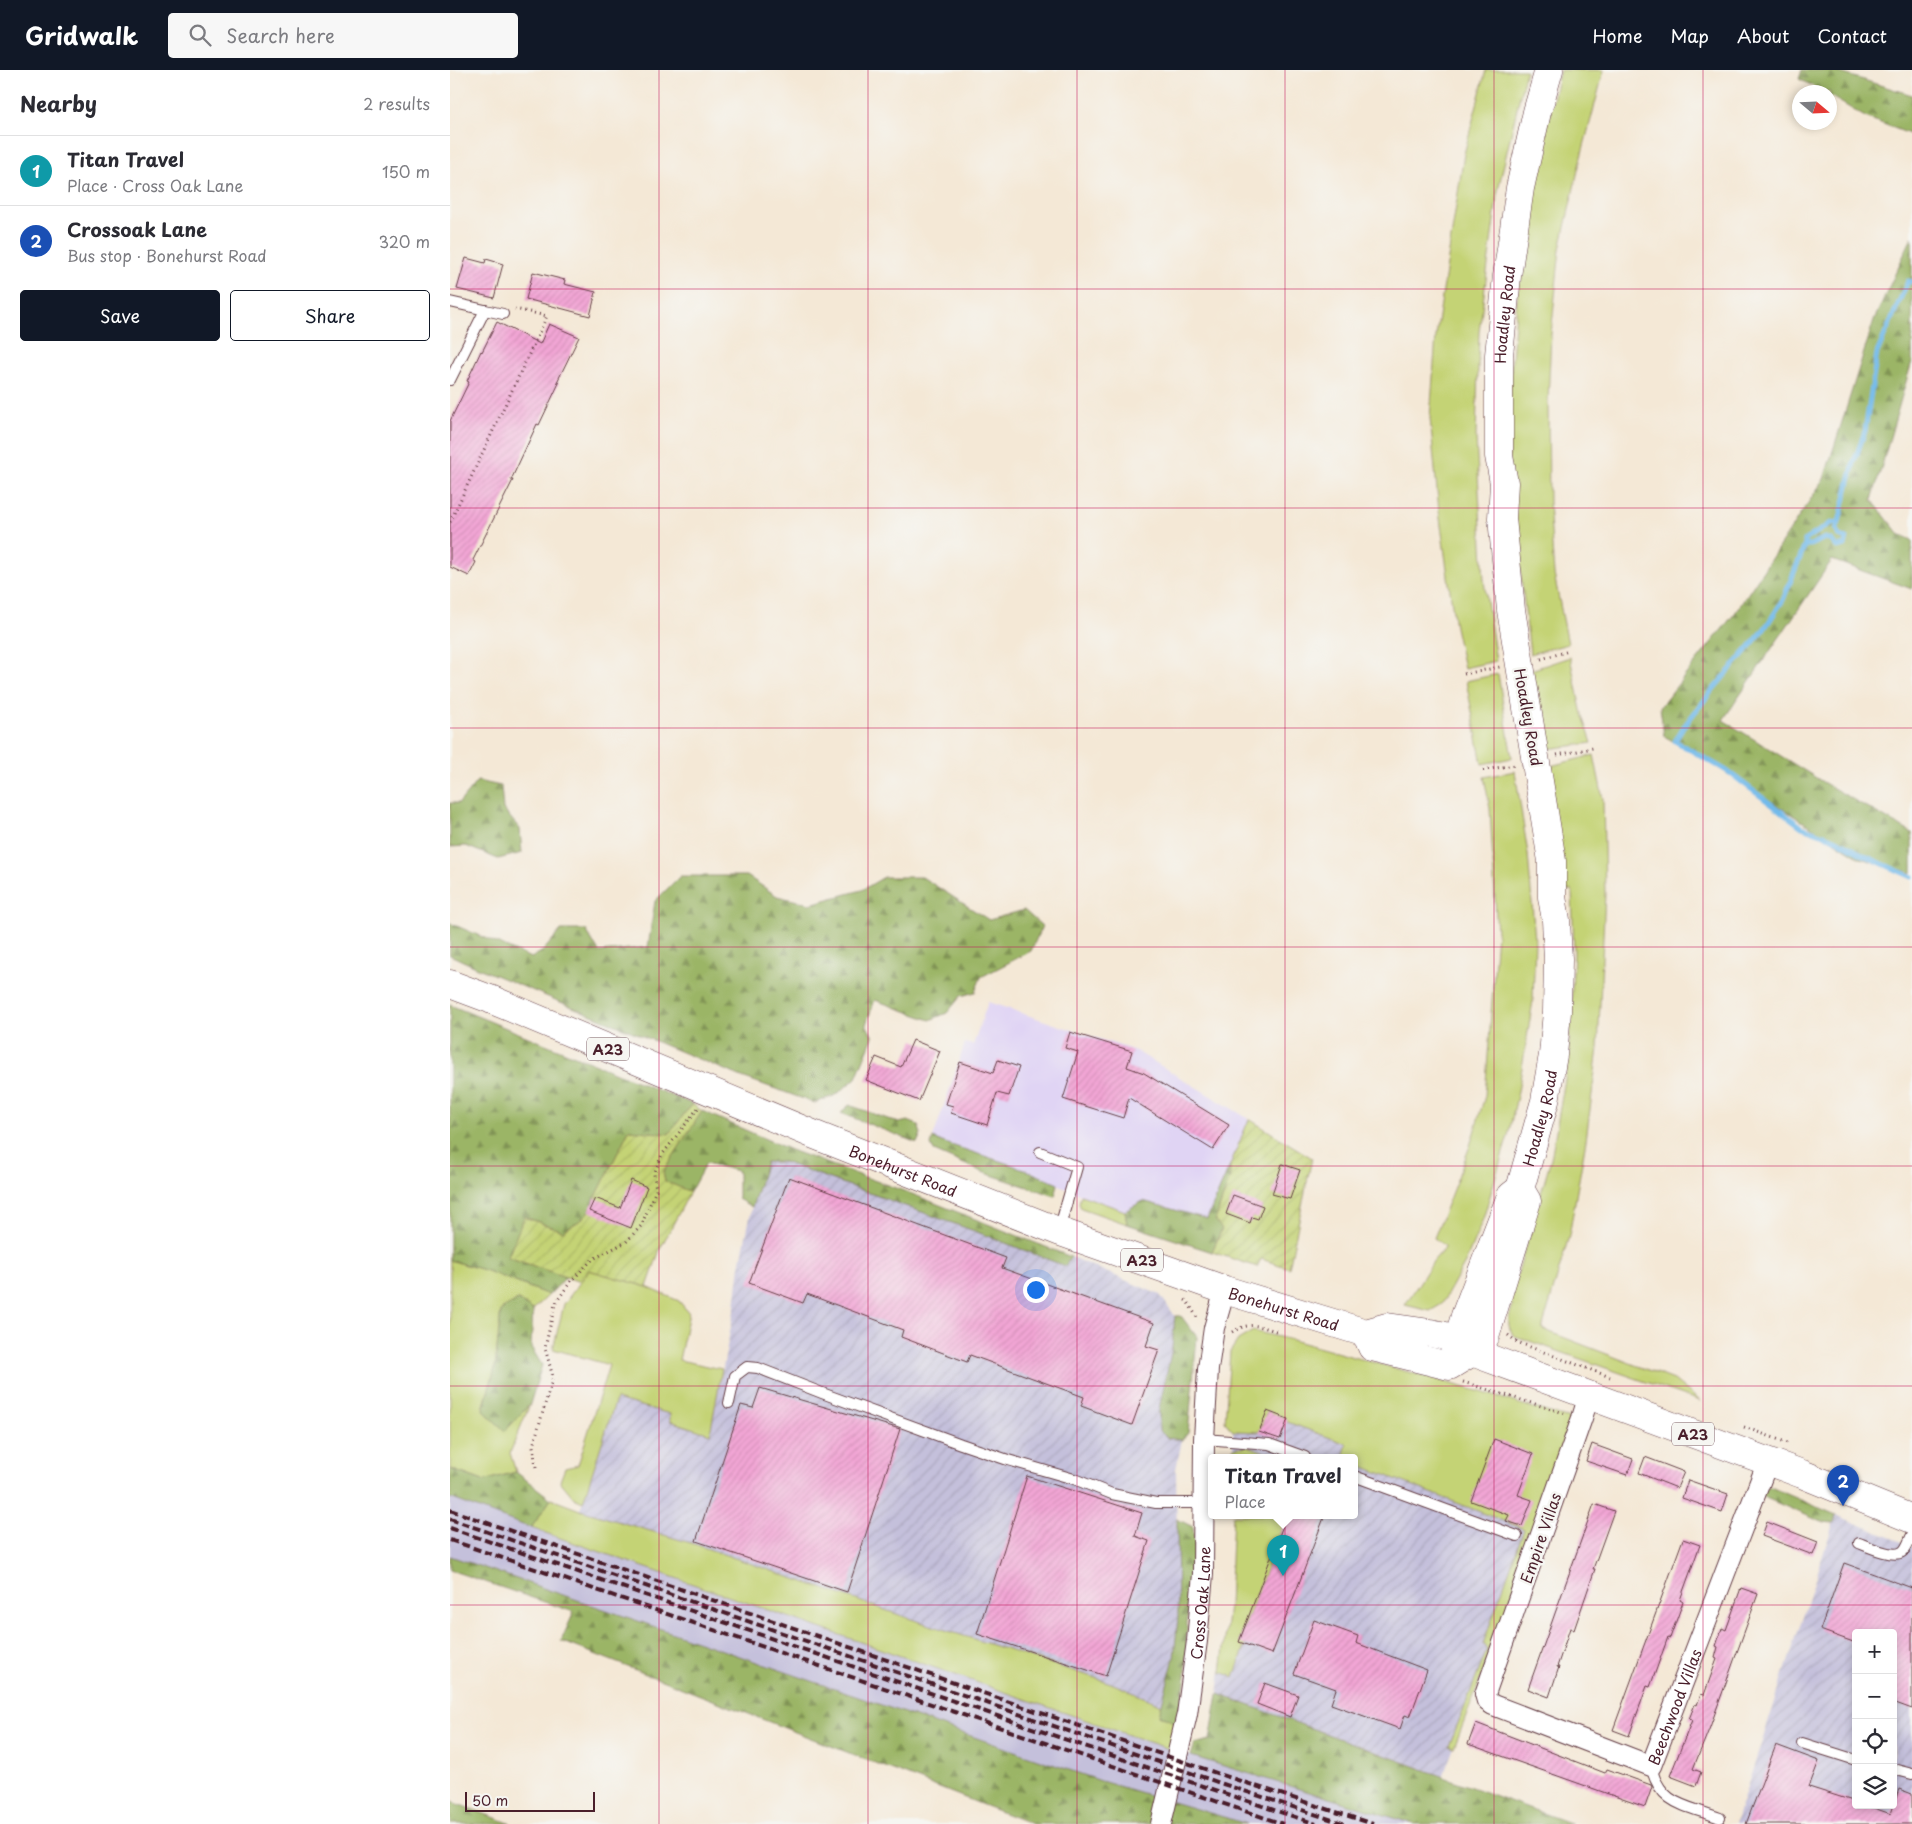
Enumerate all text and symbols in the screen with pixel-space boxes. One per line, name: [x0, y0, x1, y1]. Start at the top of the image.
search box: [168, 13, 518, 58]
text: Gridwalk: [25, 17, 138, 53]
icon: search: [186, 21, 214, 49]
text: Search here: [226, 21, 335, 49]
text: Home: [1592, 22, 1642, 49]
text: Map: [1670, 22, 1709, 49]
text: About: [1737, 22, 1789, 49]
text: Contact: [1817, 22, 1887, 49]
north arrow: [1792, 85, 1837, 130]
text: Nearby: [20, 87, 97, 119]
text: 2 results: [363, 91, 430, 115]
text: Titan Travel: [67, 145, 184, 173]
text: 1: [32, 159, 40, 183]
text: 150 m: [382, 159, 430, 183]
text: Place · Cross Oak Lane: [67, 173, 243, 197]
text: Crossoak Lane: [67, 215, 207, 243]
text: 2: [30, 229, 42, 253]
text: 320 m: [379, 229, 430, 253]
text: Bus stop · Bonehurst Road: [67, 243, 267, 267]
street label: Hoadley Road: [1488, 264, 1520, 364]
button: Save: [20, 290, 220, 341]
button: Share: [230, 290, 430, 341]
street label: Hoadley Road: [1509, 666, 1549, 768]
road number: A23: [587, 1038, 629, 1061]
street label: Hoadley Road: [1516, 1068, 1562, 1169]
street label: Bonehurst Road: [846, 1138, 961, 1202]
road number: A23: [1121, 1248, 1163, 1272]
your location: [1023, 1277, 1049, 1303]
street label: Bonehurst Road: [1226, 1280, 1342, 1336]
road number: A23: [1672, 1422, 1714, 1446]
popup: [1208, 1454, 1358, 1519]
text: Titan Travel: [1225, 1461, 1341, 1489]
pin: 2: [1827, 1465, 1859, 1506]
text: Place: [1225, 1489, 1265, 1513]
street label: Empire Villas: [1514, 1489, 1566, 1586]
pin: 1: [1267, 1535, 1299, 1576]
street label: Cross Oak Lane: [1183, 1546, 1215, 1661]
map controls: [1852, 1629, 1897, 1809]
button: +: [1852, 1629, 1897, 1674]
street label: Beechwood Villas: [1641, 1645, 1707, 1768]
button: −: [1852, 1674, 1897, 1719]
button: locate: [1852, 1719, 1897, 1764]
button: layers: [1852, 1764, 1897, 1809]
scale bar: [465, 1789, 595, 1812]
text: 50 m: [472, 1790, 508, 1811]

